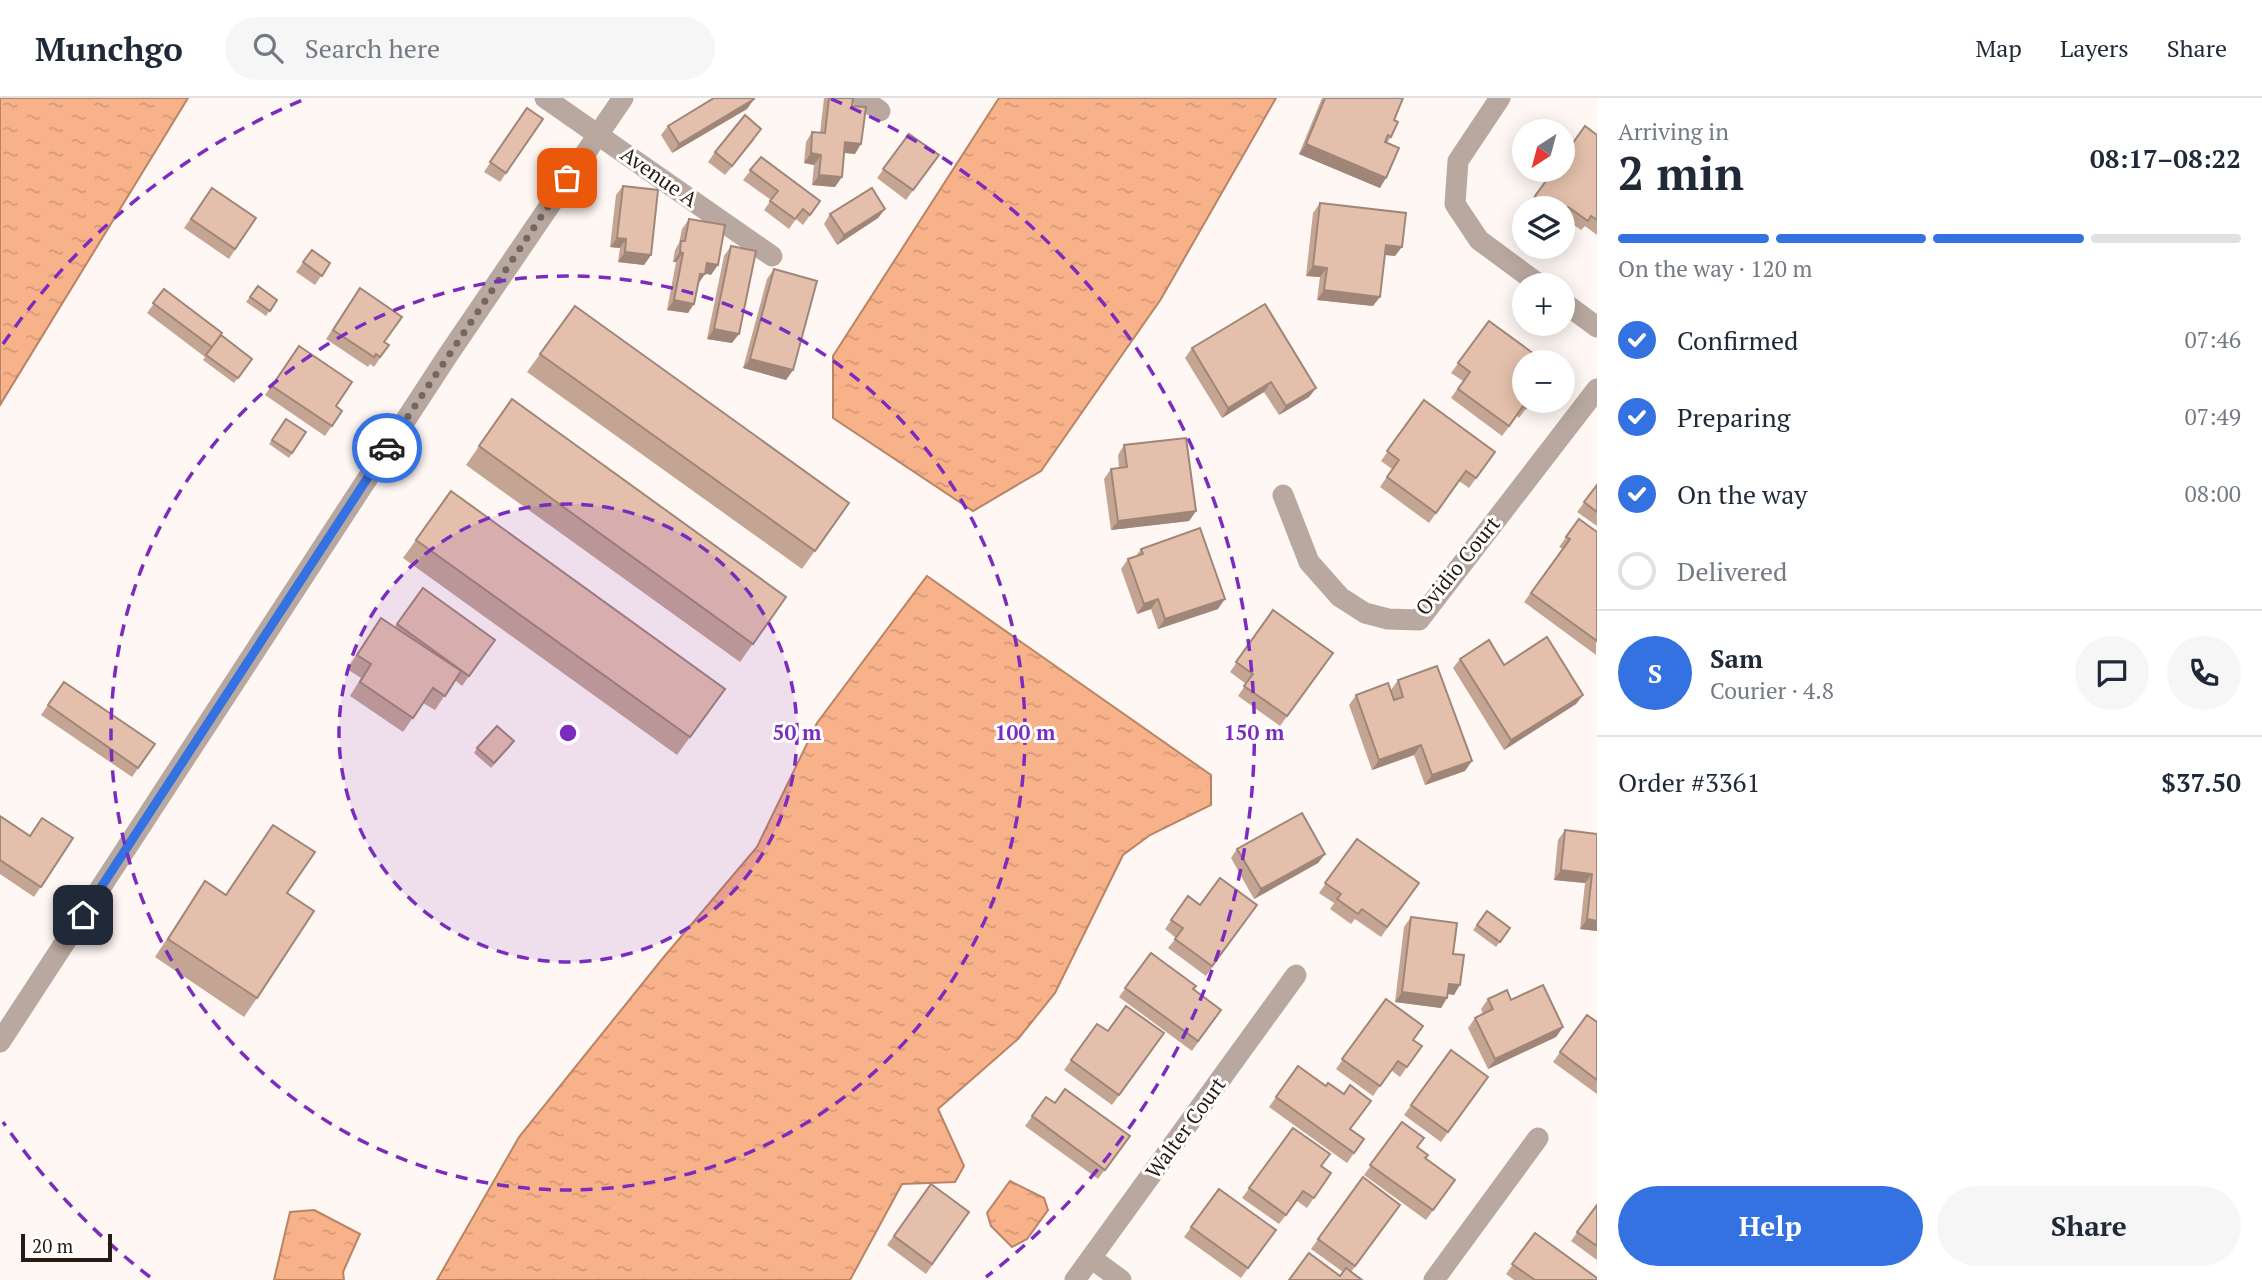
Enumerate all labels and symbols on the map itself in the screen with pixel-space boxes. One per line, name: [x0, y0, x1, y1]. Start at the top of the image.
north arrow: [1512, 119, 1575, 182]
street label: Avenue A: [616, 140, 704, 213]
pin: [537, 148, 597, 208]
courier: [352, 413, 422, 483]
street label: Ovidio Court: [1409, 510, 1506, 621]
text: 50 m: [773, 718, 822, 746]
text: 100 m: [995, 718, 1056, 746]
text: 150 m: [1224, 718, 1285, 746]
centre of rings: [556, 721, 580, 745]
pin: [53, 885, 113, 945]
street label: Walter Court: [1139, 1071, 1232, 1184]
scale bar: [21, 1231, 112, 1263]

